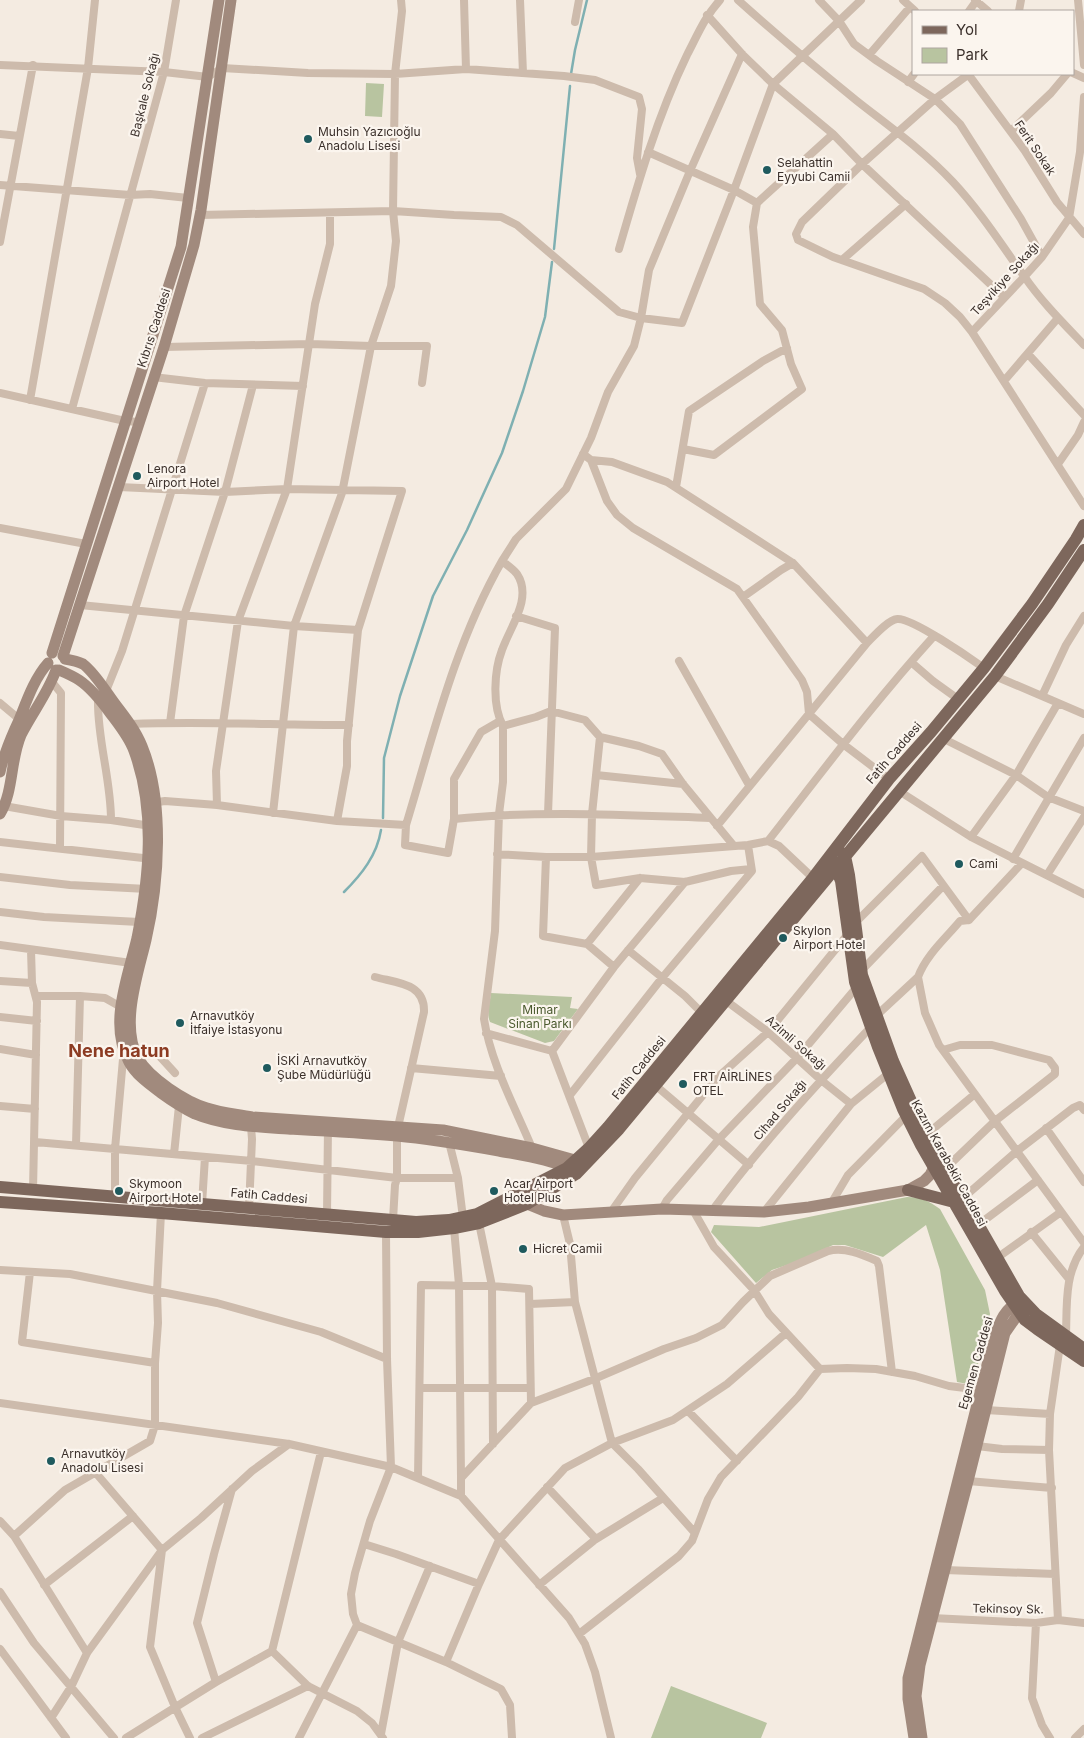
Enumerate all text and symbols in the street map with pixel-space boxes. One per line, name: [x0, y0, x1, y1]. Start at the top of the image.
legend: [912, 10, 1074, 75]
text: Yol: [956, 20, 978, 39]
text: Park: [956, 45, 989, 64]
street label: Başkale Sokağı: [127, 51, 162, 138]
street label: Ferit Sokak: [1011, 117, 1060, 179]
place label: Muhsin Yazıcıoğlu Anadolu Lisesi: [318, 124, 421, 153]
marker: Muhsin Yazıcıoğlu Anadolu Lisesi: [302, 133, 314, 145]
place label: Selahattin Eyyubi Camii: [777, 155, 850, 184]
marker: Selahattin Eyyubi Camii: [761, 164, 773, 176]
street label: Teşvikiye Sokağı: [967, 238, 1042, 319]
street label: Kıbrıs Caddesi: [134, 286, 173, 369]
place label: Lenora Airport Hotel: [147, 461, 219, 490]
marker: Lenora Airport Hotel: [131, 470, 143, 482]
street label: Fatih Caddesi: [863, 719, 925, 787]
place label: Cami: [969, 856, 998, 871]
marker: Cami: [953, 858, 965, 870]
place label: Skylon Airport Hotel: [793, 923, 865, 952]
marker: Skylon Airport Hotel: [777, 932, 789, 944]
park label: Mimar Sinan Parkı: [508, 1002, 572, 1031]
place label: Arnavutköy İtfaiye İstasyonu: [190, 1008, 282, 1037]
street label: Azimli Sokağı: [763, 1012, 830, 1073]
marker: Arnavutköy İtfaiye İstasyonu: [174, 1017, 186, 1029]
street label: Fatih Caddesi: [608, 1033, 669, 1102]
district label: Nene hatun: [68, 1040, 170, 1061]
place label: İSKİ Arnavutköy Şube Müdürlüğü: [277, 1053, 371, 1082]
marker: İSKİ Arnavutköy Şube Müdürlüğü: [261, 1062, 273, 1074]
place label: FRT AİRLİNES OTEL: [693, 1069, 772, 1098]
street label: Cihad Sokağı: [750, 1076, 809, 1143]
marker: FRT AİRLİNES OTEL: [677, 1078, 689, 1090]
street label: Kazım Karabekir Caddesi: [908, 1097, 991, 1229]
place label: Skymoon Airport Hotel: [129, 1176, 201, 1205]
place label: Acar Airport Hotel Plus: [504, 1176, 573, 1205]
marker: Skymoon Airport Hotel: [113, 1185, 125, 1197]
street label: Fatih Caddesi: [230, 1185, 308, 1206]
marker: Acar Airport Hotel Plus: [488, 1185, 500, 1197]
place label: Hicret Camii: [533, 1241, 602, 1256]
marker: Hicret Camii: [517, 1243, 529, 1255]
street label: Egemen Caddesi: [955, 1315, 996, 1411]
place label: Arnavutköy Anadolu Lisesi: [61, 1446, 143, 1475]
marker: Arnavutköy Anadolu Lisesi: [45, 1455, 57, 1467]
street label: Tekinsoy Sk.: [972, 1600, 1044, 1617]

